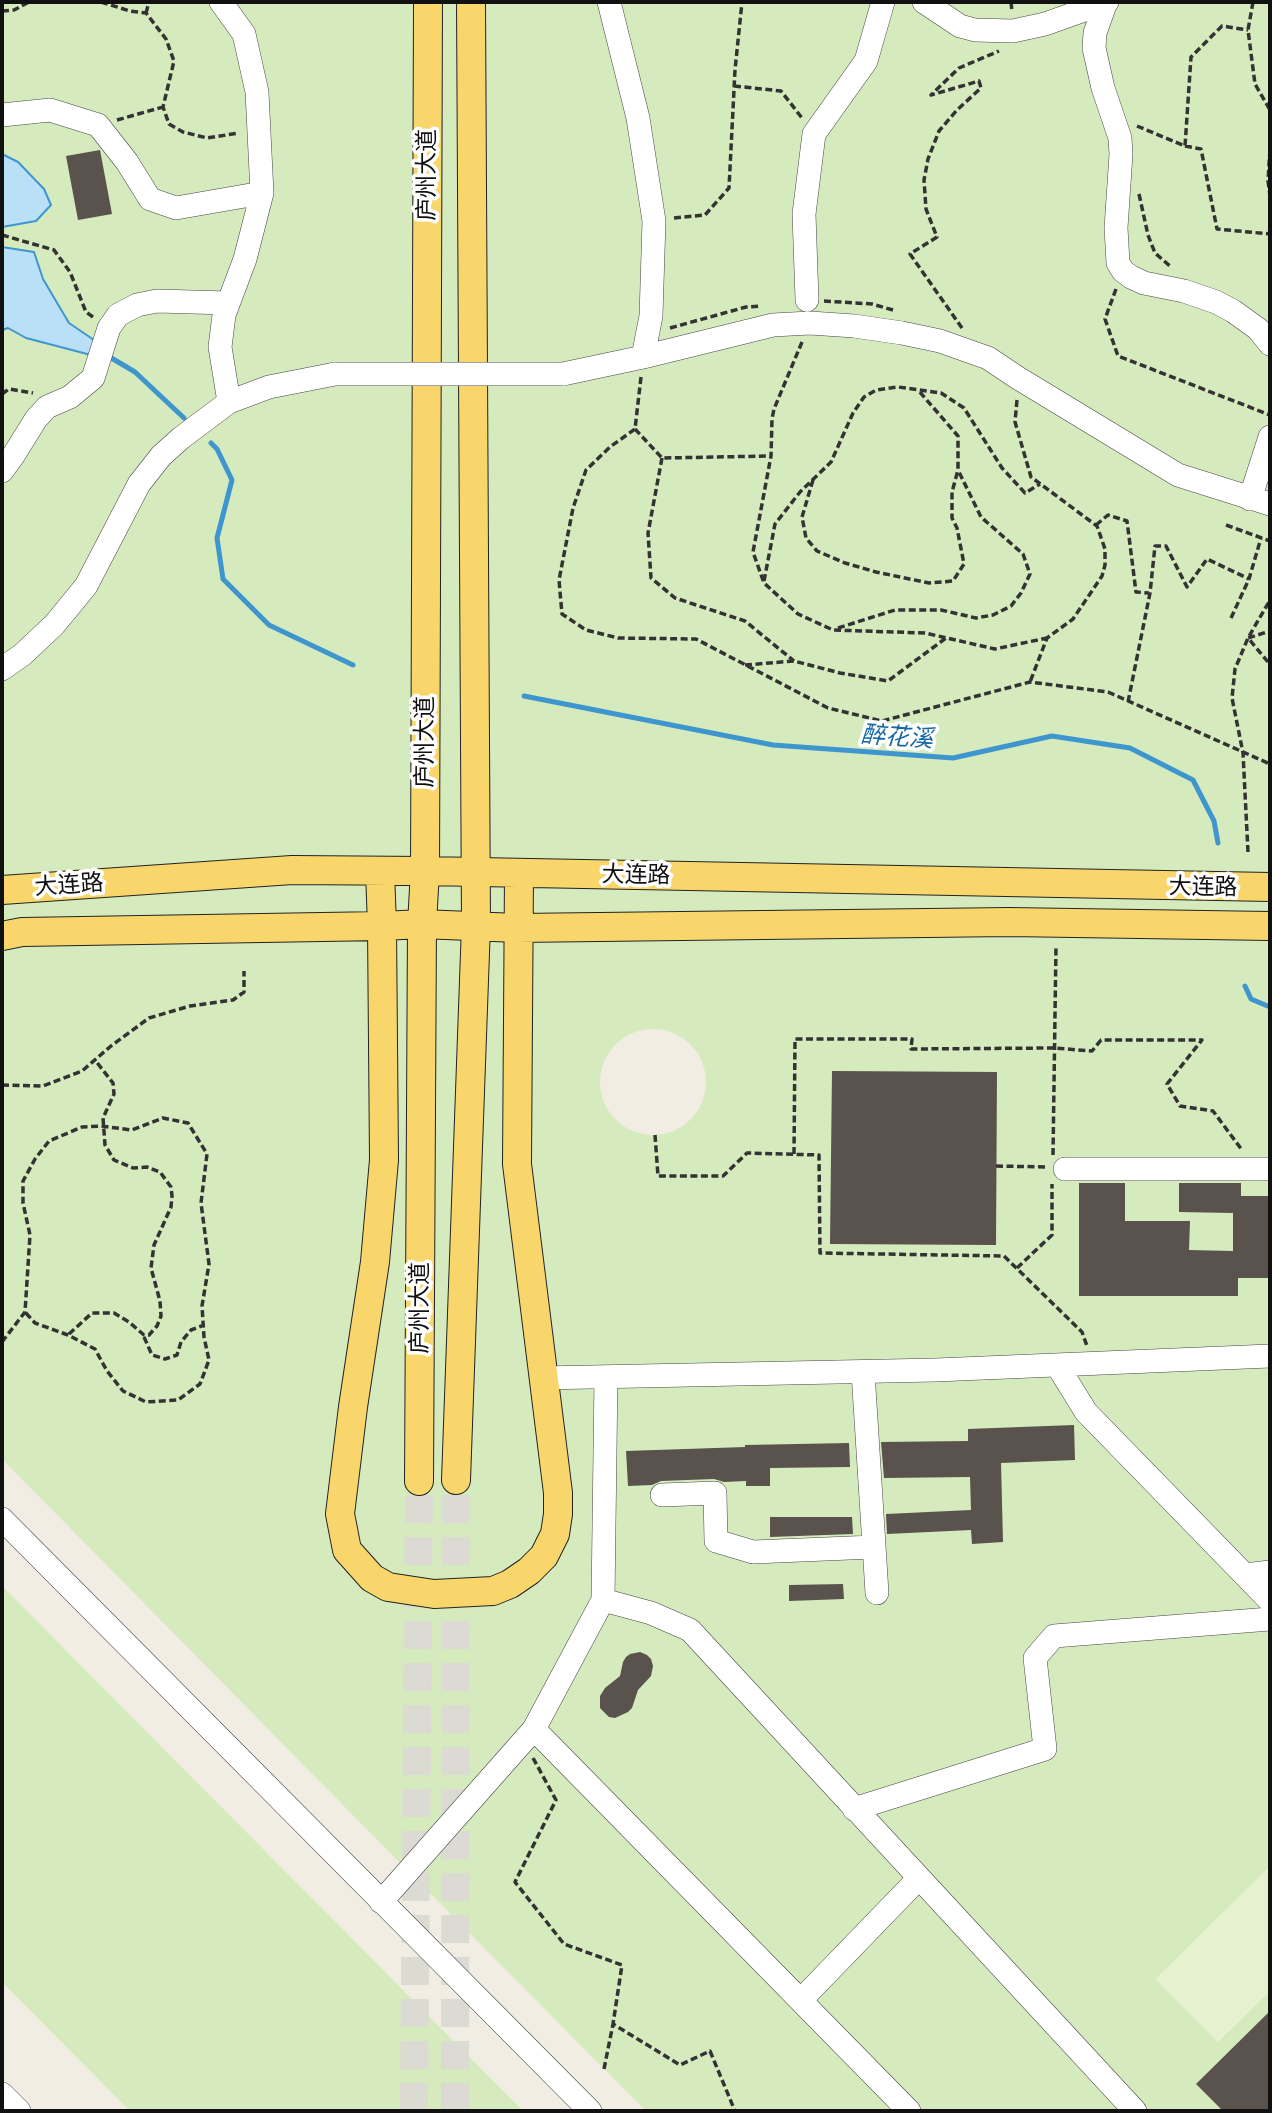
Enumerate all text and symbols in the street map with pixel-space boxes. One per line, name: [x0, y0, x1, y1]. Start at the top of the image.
street label: 庐州大道: [413, 129, 441, 221]
street label: 庐州大道: [411, 696, 439, 788]
water label: 醉花溪: [860, 720, 934, 754]
street label: 大连路: [601, 861, 671, 889]
street label: 大连路: [34, 869, 104, 901]
street label: 大连路: [1168, 873, 1238, 901]
street label: 庐州大道: [406, 1262, 434, 1354]

